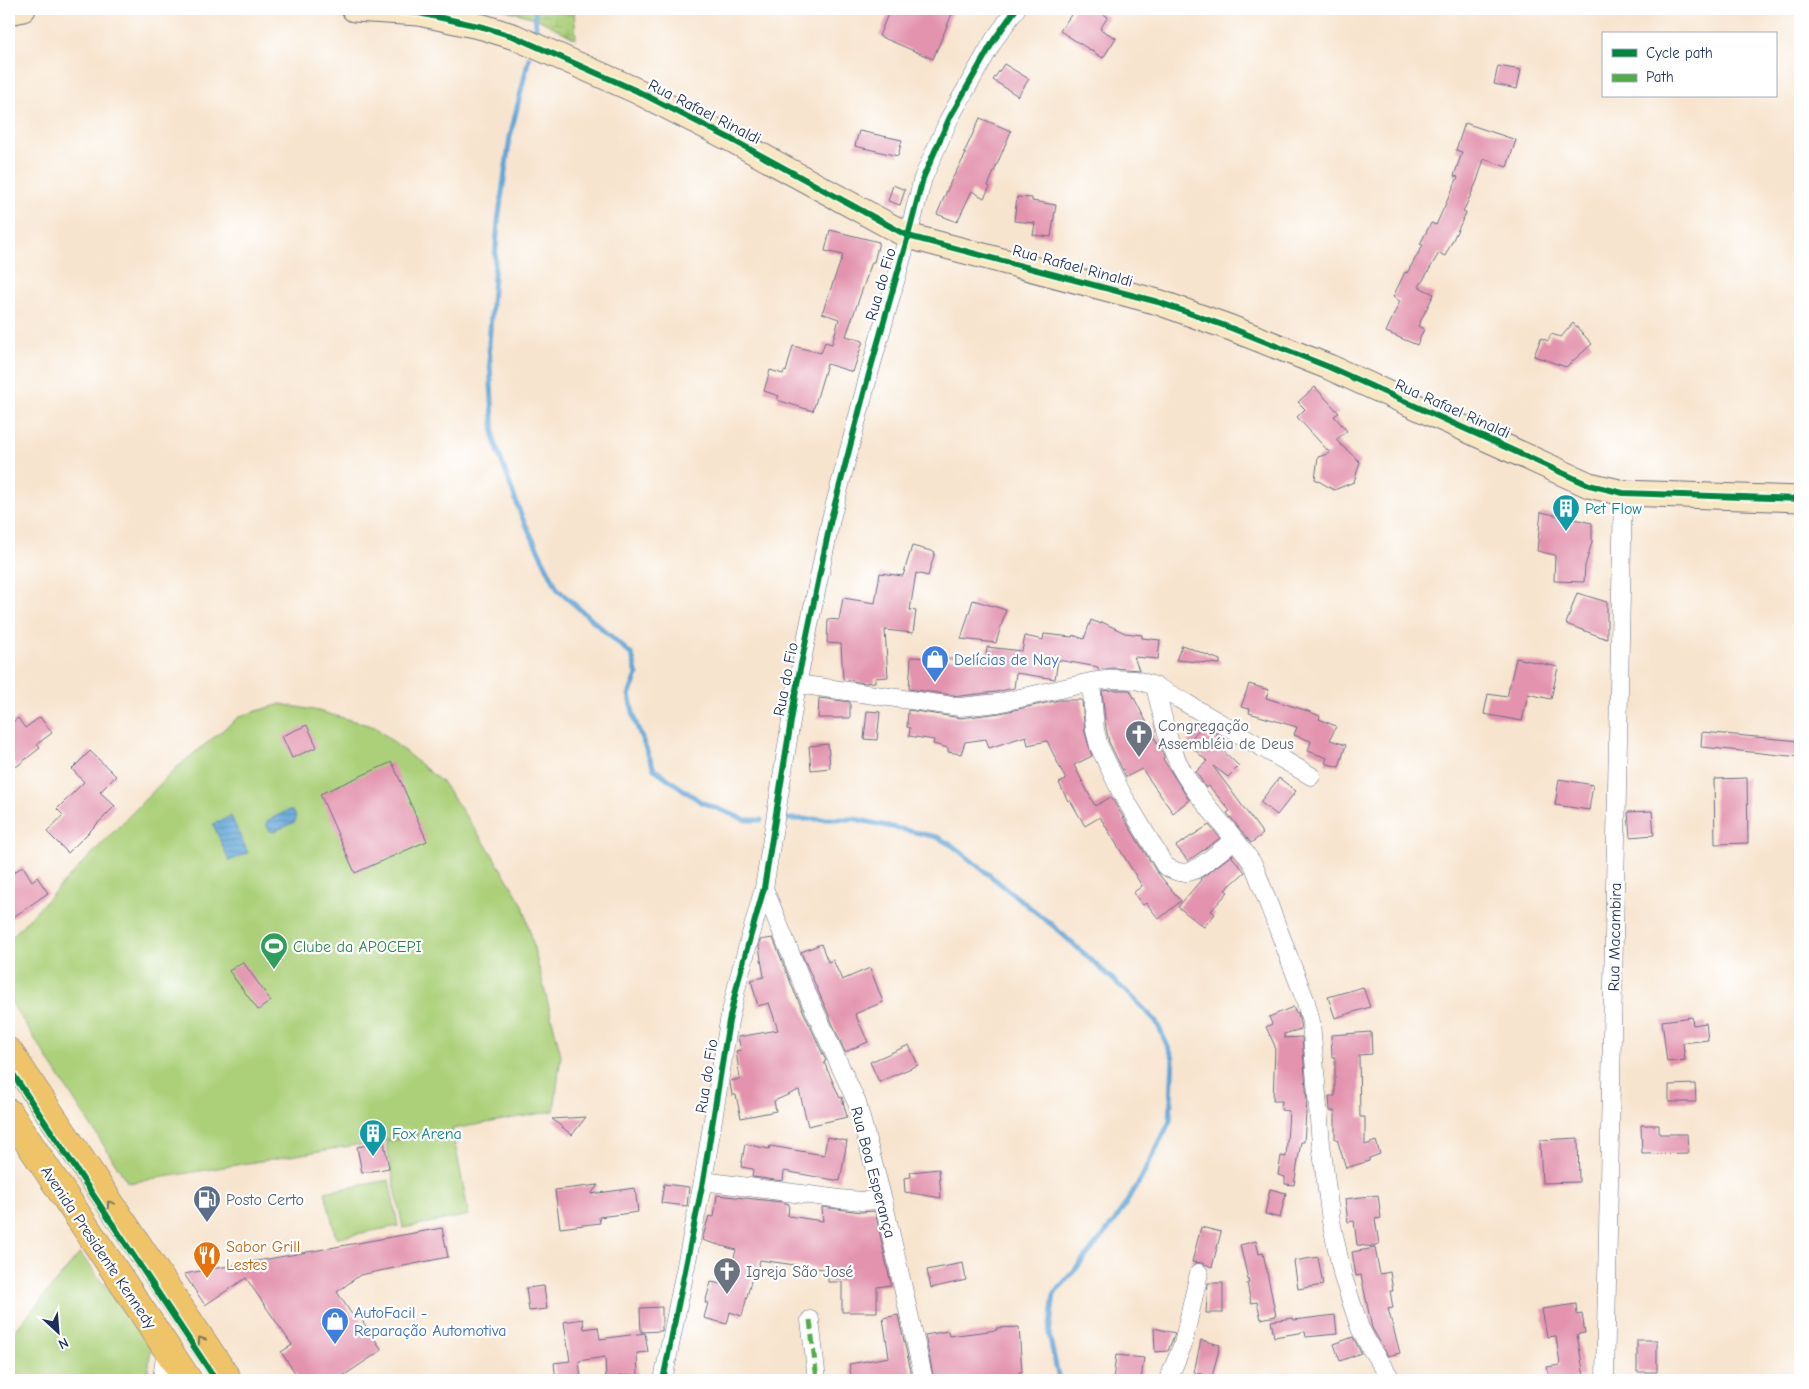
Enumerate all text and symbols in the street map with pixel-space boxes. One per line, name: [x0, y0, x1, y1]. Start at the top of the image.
legend: [1602, 32, 1776, 98]
text: Cycle path: [1646, 44, 1713, 62]
text: Path: [1646, 68, 1674, 86]
street label: Rua Rafael Rinaldi: [645, 76, 764, 148]
street label: Rua Rafael Rinaldi: [1010, 241, 1135, 291]
street label: Rua do Fio: [862, 246, 900, 323]
street label: Rua Rafael Rinaldi: [1392, 375, 1513, 442]
building icon: Pet Flow: [1551, 493, 1581, 532]
place label: Pet Flow: [1585, 500, 1642, 518]
street label: Rua do Fio: [770, 641, 802, 718]
shop icon: Delícias de Nay: [920, 644, 950, 683]
place label: Delícias de Nay: [954, 651, 1059, 669]
place label: Congregação Assembléia de Deus: [1158, 717, 1294, 753]
church icon: Congregação Assembléia de Deus: [1124, 719, 1154, 758]
street label: Rua Macambira: [1605, 883, 1625, 992]
sports icon: Clube da APOCEPI: [259, 931, 289, 970]
place label: Clube da APOCEPI: [293, 938, 422, 956]
street label: Rua do Fio: [692, 1038, 722, 1115]
street label: Rua Boa Esperança: [847, 1105, 899, 1240]
building icon: Fox Arena: [358, 1118, 388, 1157]
place label: Fox Arena: [392, 1125, 462, 1143]
street label: Avenida Presidente Kennedy: [37, 1163, 160, 1333]
fuel station icon: Posto Certo: [192, 1184, 222, 1223]
place label: Posto Certo: [226, 1191, 304, 1209]
one-way arrow: [107, 1201, 117, 1210]
place label: Sabor Grill Lestes: [226, 1238, 300, 1274]
restaurant icon: Sabor Grill Lestes: [192, 1240, 222, 1279]
church icon: Igreja São José: [712, 1256, 742, 1295]
place label: Igreja São José: [746, 1263, 853, 1281]
place label: AutoFacil - Reparação Automotiva: [354, 1304, 507, 1340]
north arrow: [32, 1306, 82, 1356]
shop icon: AutoFacil - Reparação Automotiva: [320, 1306, 350, 1345]
text: N: [56, 1334, 71, 1353]
one-way arrow: [197, 1336, 207, 1345]

